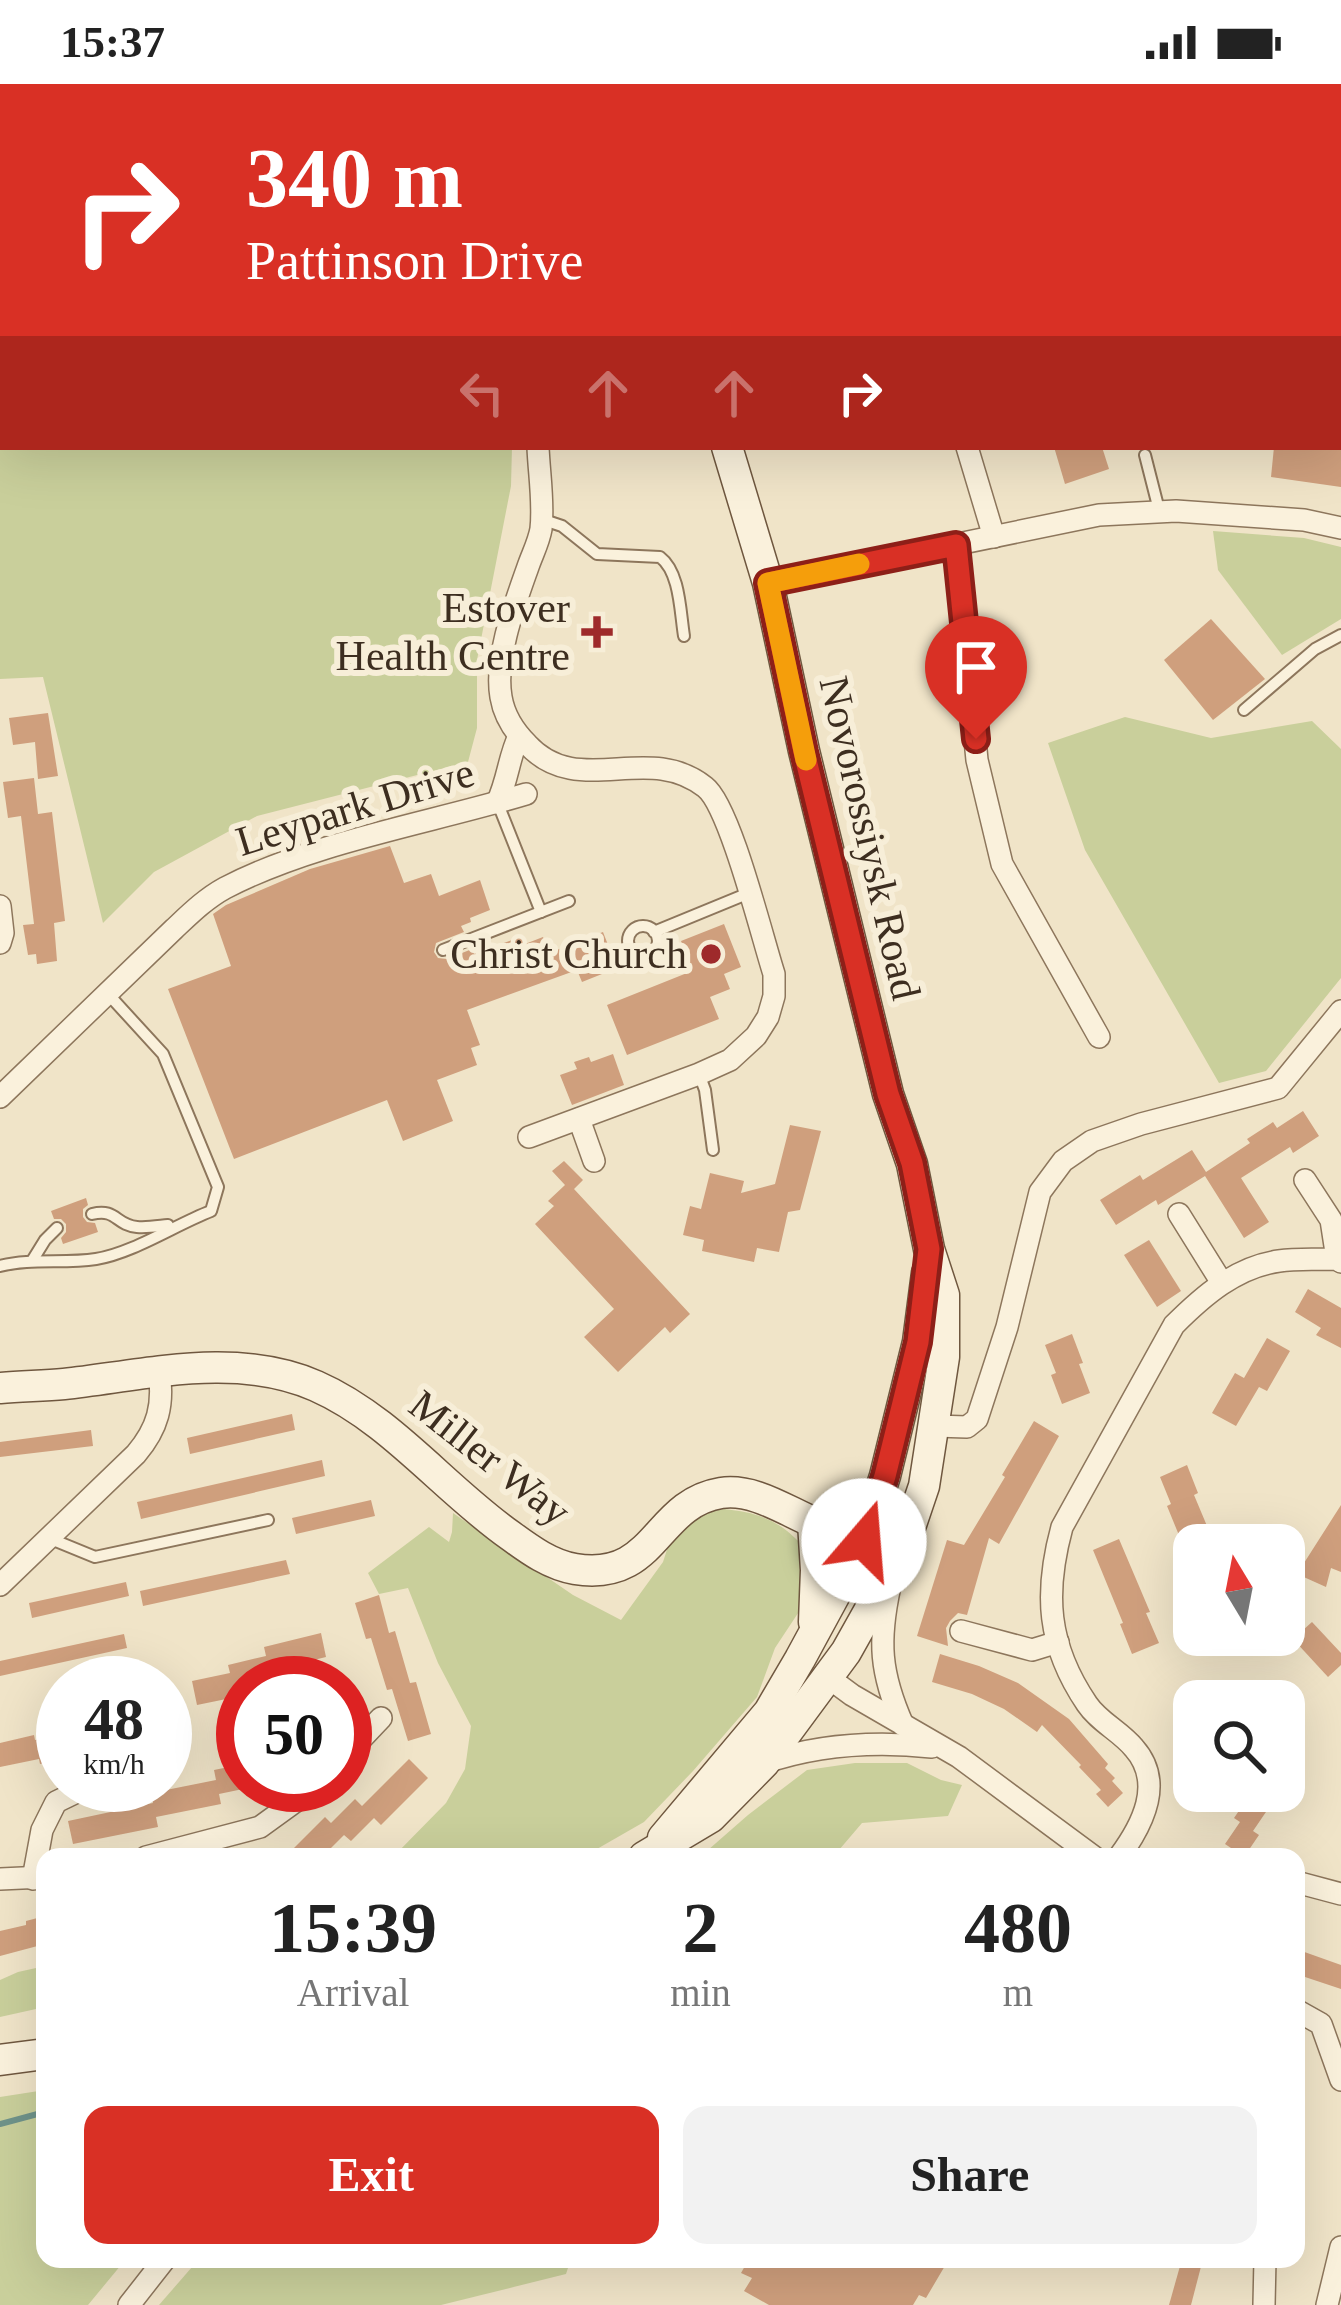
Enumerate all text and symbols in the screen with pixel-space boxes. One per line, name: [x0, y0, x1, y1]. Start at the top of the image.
text: 15:37: [60, 17, 165, 67]
icon: right: [48, 132, 204, 288]
text: 340 m: [246, 132, 463, 225]
text: Pattinson Drive: [246, 231, 583, 291]
icon: left: [449, 360, 515, 426]
icon: ahead: [575, 360, 641, 426]
icon: ahead: [701, 360, 767, 426]
icon: right: [827, 360, 893, 426]
place label: Estover Health Centre: [336, 585, 570, 679]
marker: Estover Health Centre: [581, 616, 613, 648]
pin: [925, 616, 1027, 739]
icon: arrive: [943, 634, 1009, 700]
street label: Novorossiysk Road: [810, 672, 930, 1004]
street label: Leypark Drive: [231, 749, 479, 865]
place label: Christ Church: [450, 931, 687, 977]
marker: Christ Church: [698, 941, 724, 967]
street label: Miller Way: [401, 1381, 579, 1535]
position arrow: [801, 1478, 927, 1604]
north arrow: [1173, 1524, 1305, 1656]
map controls: [1173, 1524, 1305, 1812]
speed limit sign: 50: [216, 1656, 372, 1812]
button: search: [1173, 1680, 1305, 1812]
text: 48: [84, 1686, 144, 1752]
text: km/h: [83, 1747, 145, 1780]
text: 15:39: [269, 1888, 437, 1968]
text: 2: [682, 1888, 718, 1968]
text: 480: [964, 1888, 1072, 1968]
text: Arrival: [297, 1971, 409, 2014]
text: min: [670, 1971, 731, 2014]
text: m: [1003, 1971, 1033, 2014]
button: Exit: [84, 2106, 659, 2244]
button: Share: [683, 2106, 1257, 2244]

